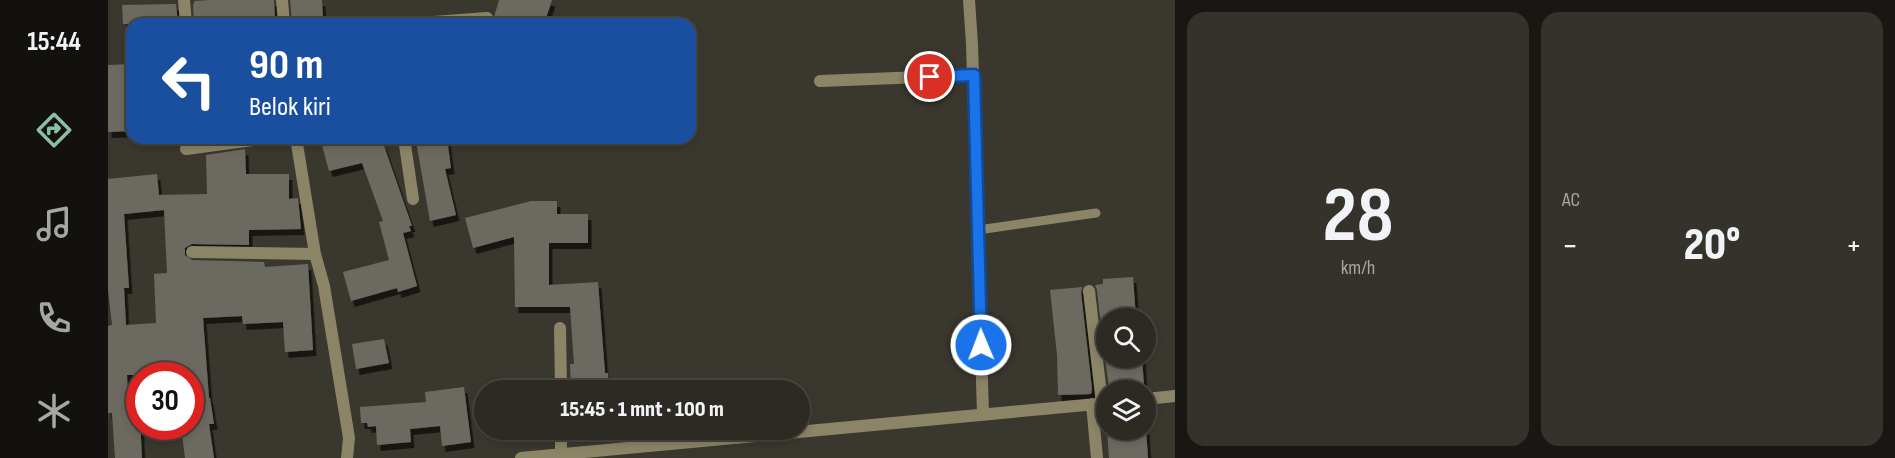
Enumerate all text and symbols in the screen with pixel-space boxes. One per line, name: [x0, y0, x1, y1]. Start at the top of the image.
text: 15:44: [27, 26, 81, 58]
text: 90 m: [249, 40, 323, 91]
icon: left: [150, 42, 228, 120]
pin: [904, 51, 955, 102]
icon: arrive: [913, 60, 946, 93]
text: Belok kiri: [249, 91, 331, 123]
icon: directions: [33, 109, 75, 151]
text: 28: [1323, 170, 1393, 263]
text: AC: [1562, 188, 1580, 212]
icon: music: [33, 203, 75, 245]
text: 20°: [1684, 218, 1740, 273]
text: −: [1562, 226, 1578, 266]
text: +: [1846, 226, 1862, 266]
text: km/h: [1341, 256, 1375, 280]
icon: phone: [33, 297, 75, 339]
map controls: [1096, 308, 1156, 440]
button: search: [1096, 308, 1156, 368]
position arrow: [949, 313, 1013, 377]
speed limit sign: 30: [126, 362, 204, 440]
button: layers: [1096, 380, 1156, 440]
icon: climate: [33, 390, 75, 432]
text: 15:45 · 1 mnt · 100 m: [560, 396, 724, 423]

